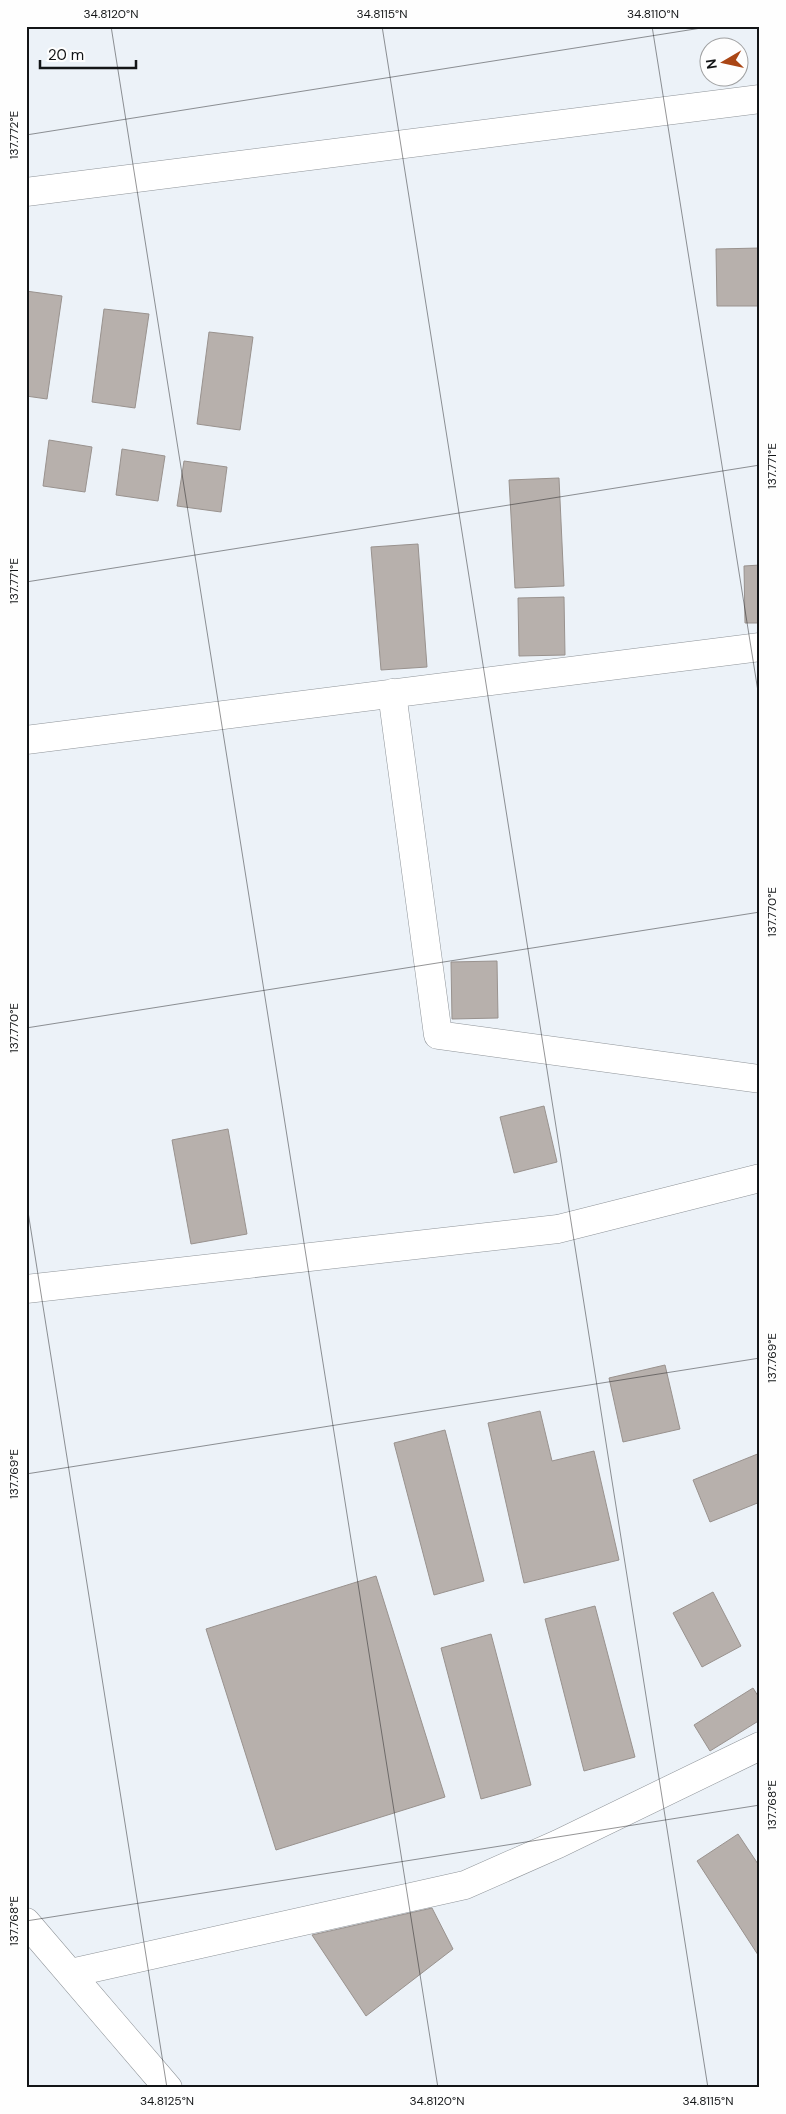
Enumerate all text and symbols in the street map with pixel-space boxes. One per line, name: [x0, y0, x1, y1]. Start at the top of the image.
text: 34.8120°N: [84, 6, 138, 22]
text: 34.8115°N: [356, 6, 408, 22]
text: 34.8110°N: [627, 6, 679, 22]
scale bar: [40, 38, 136, 70]
north arrow: [698, 38, 748, 88]
text: 20 m: [48, 45, 84, 65]
text: N: [701, 58, 721, 70]
text: 137.772°E: [6, 110, 22, 159]
text: 137.771°E: [764, 443, 780, 489]
text: 137.771°E: [6, 558, 22, 604]
text: 137.770°E: [764, 887, 780, 937]
text: 137.770°E: [6, 1003, 22, 1053]
text: 137.769°E: [764, 1333, 780, 1383]
text: 137.769°E: [6, 1449, 22, 1499]
text: 137.768°E: [764, 1780, 780, 1830]
text: 137.768°E: [6, 1896, 22, 1946]
text: 34.8125°N: [140, 2093, 194, 2109]
text: 34.8120°N: [410, 2093, 464, 2109]
text: 34.8115°N: [682, 2093, 734, 2109]

